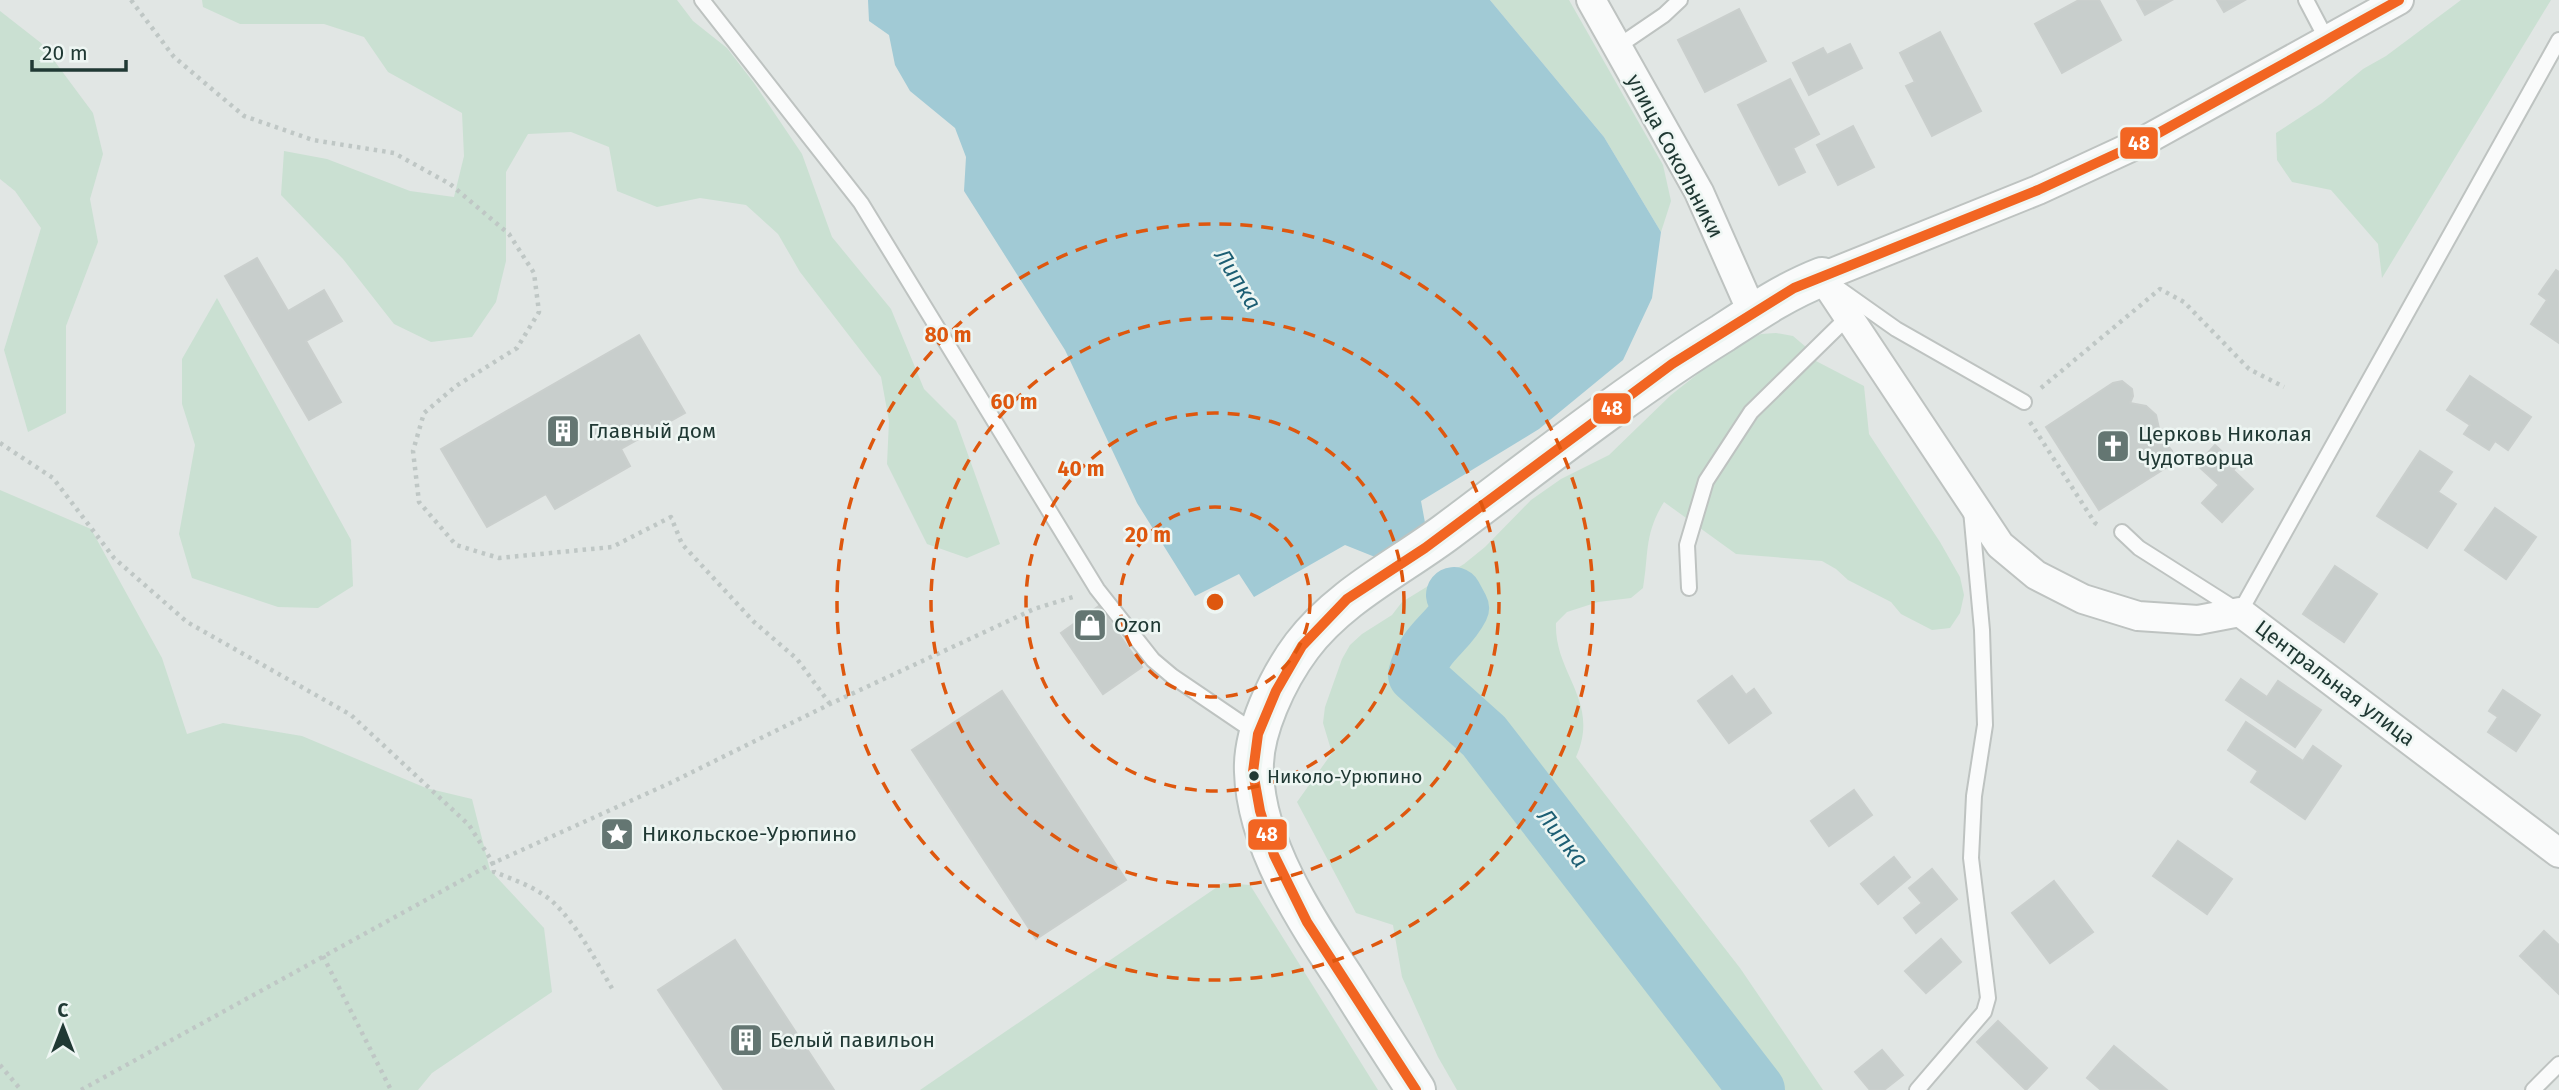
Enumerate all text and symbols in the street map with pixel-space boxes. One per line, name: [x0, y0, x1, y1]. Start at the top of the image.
scale bar: [32, 28, 126, 72]
text: 20 m: [42, 40, 88, 66]
street label: улица Сокольники: [1621, 70, 1729, 242]
line badge: 48: [2119, 126, 2159, 160]
text: 48: [2128, 132, 2150, 155]
water label: Липка: [1208, 242, 1268, 315]
text: 80 m: [924, 322, 972, 348]
text: 60 m: [991, 389, 1037, 415]
line badge: 48: [1592, 392, 1632, 425]
text: 48: [1601, 397, 1623, 420]
building icon: Главный дом: [544, 412, 582, 450]
place label: Главный дом: [588, 418, 716, 444]
place label: Церковь Николая Чудотворца: [2138, 421, 2312, 471]
church icon: Церковь Николая Чудотворца: [2094, 427, 2132, 465]
text: 40 m: [1058, 456, 1104, 482]
text: 20 m: [1125, 522, 1171, 548]
centre of rings: [1203, 590, 1227, 614]
shop icon: Ozon: [1071, 606, 1109, 644]
place label: Ozon: [1114, 612, 1162, 638]
street label: Центральная улица: [2250, 614, 2420, 752]
place label: Николо-Урюпино: [1267, 765, 1422, 788]
marker: Николо-Урюпино: [1247, 769, 1261, 783]
water label: Липка: [1531, 802, 1595, 873]
place icon: Никольское-Урюпино: [598, 815, 636, 853]
line badge: 48: [1247, 818, 1288, 851]
place label: Никольское-Урюпино: [642, 821, 857, 847]
text: 48: [1256, 823, 1278, 846]
north arrow: [28, 992, 98, 1062]
text: С: [58, 999, 69, 1022]
building icon: Белый павильон: [727, 1021, 765, 1059]
place label: Белый павильон: [770, 1027, 935, 1053]

